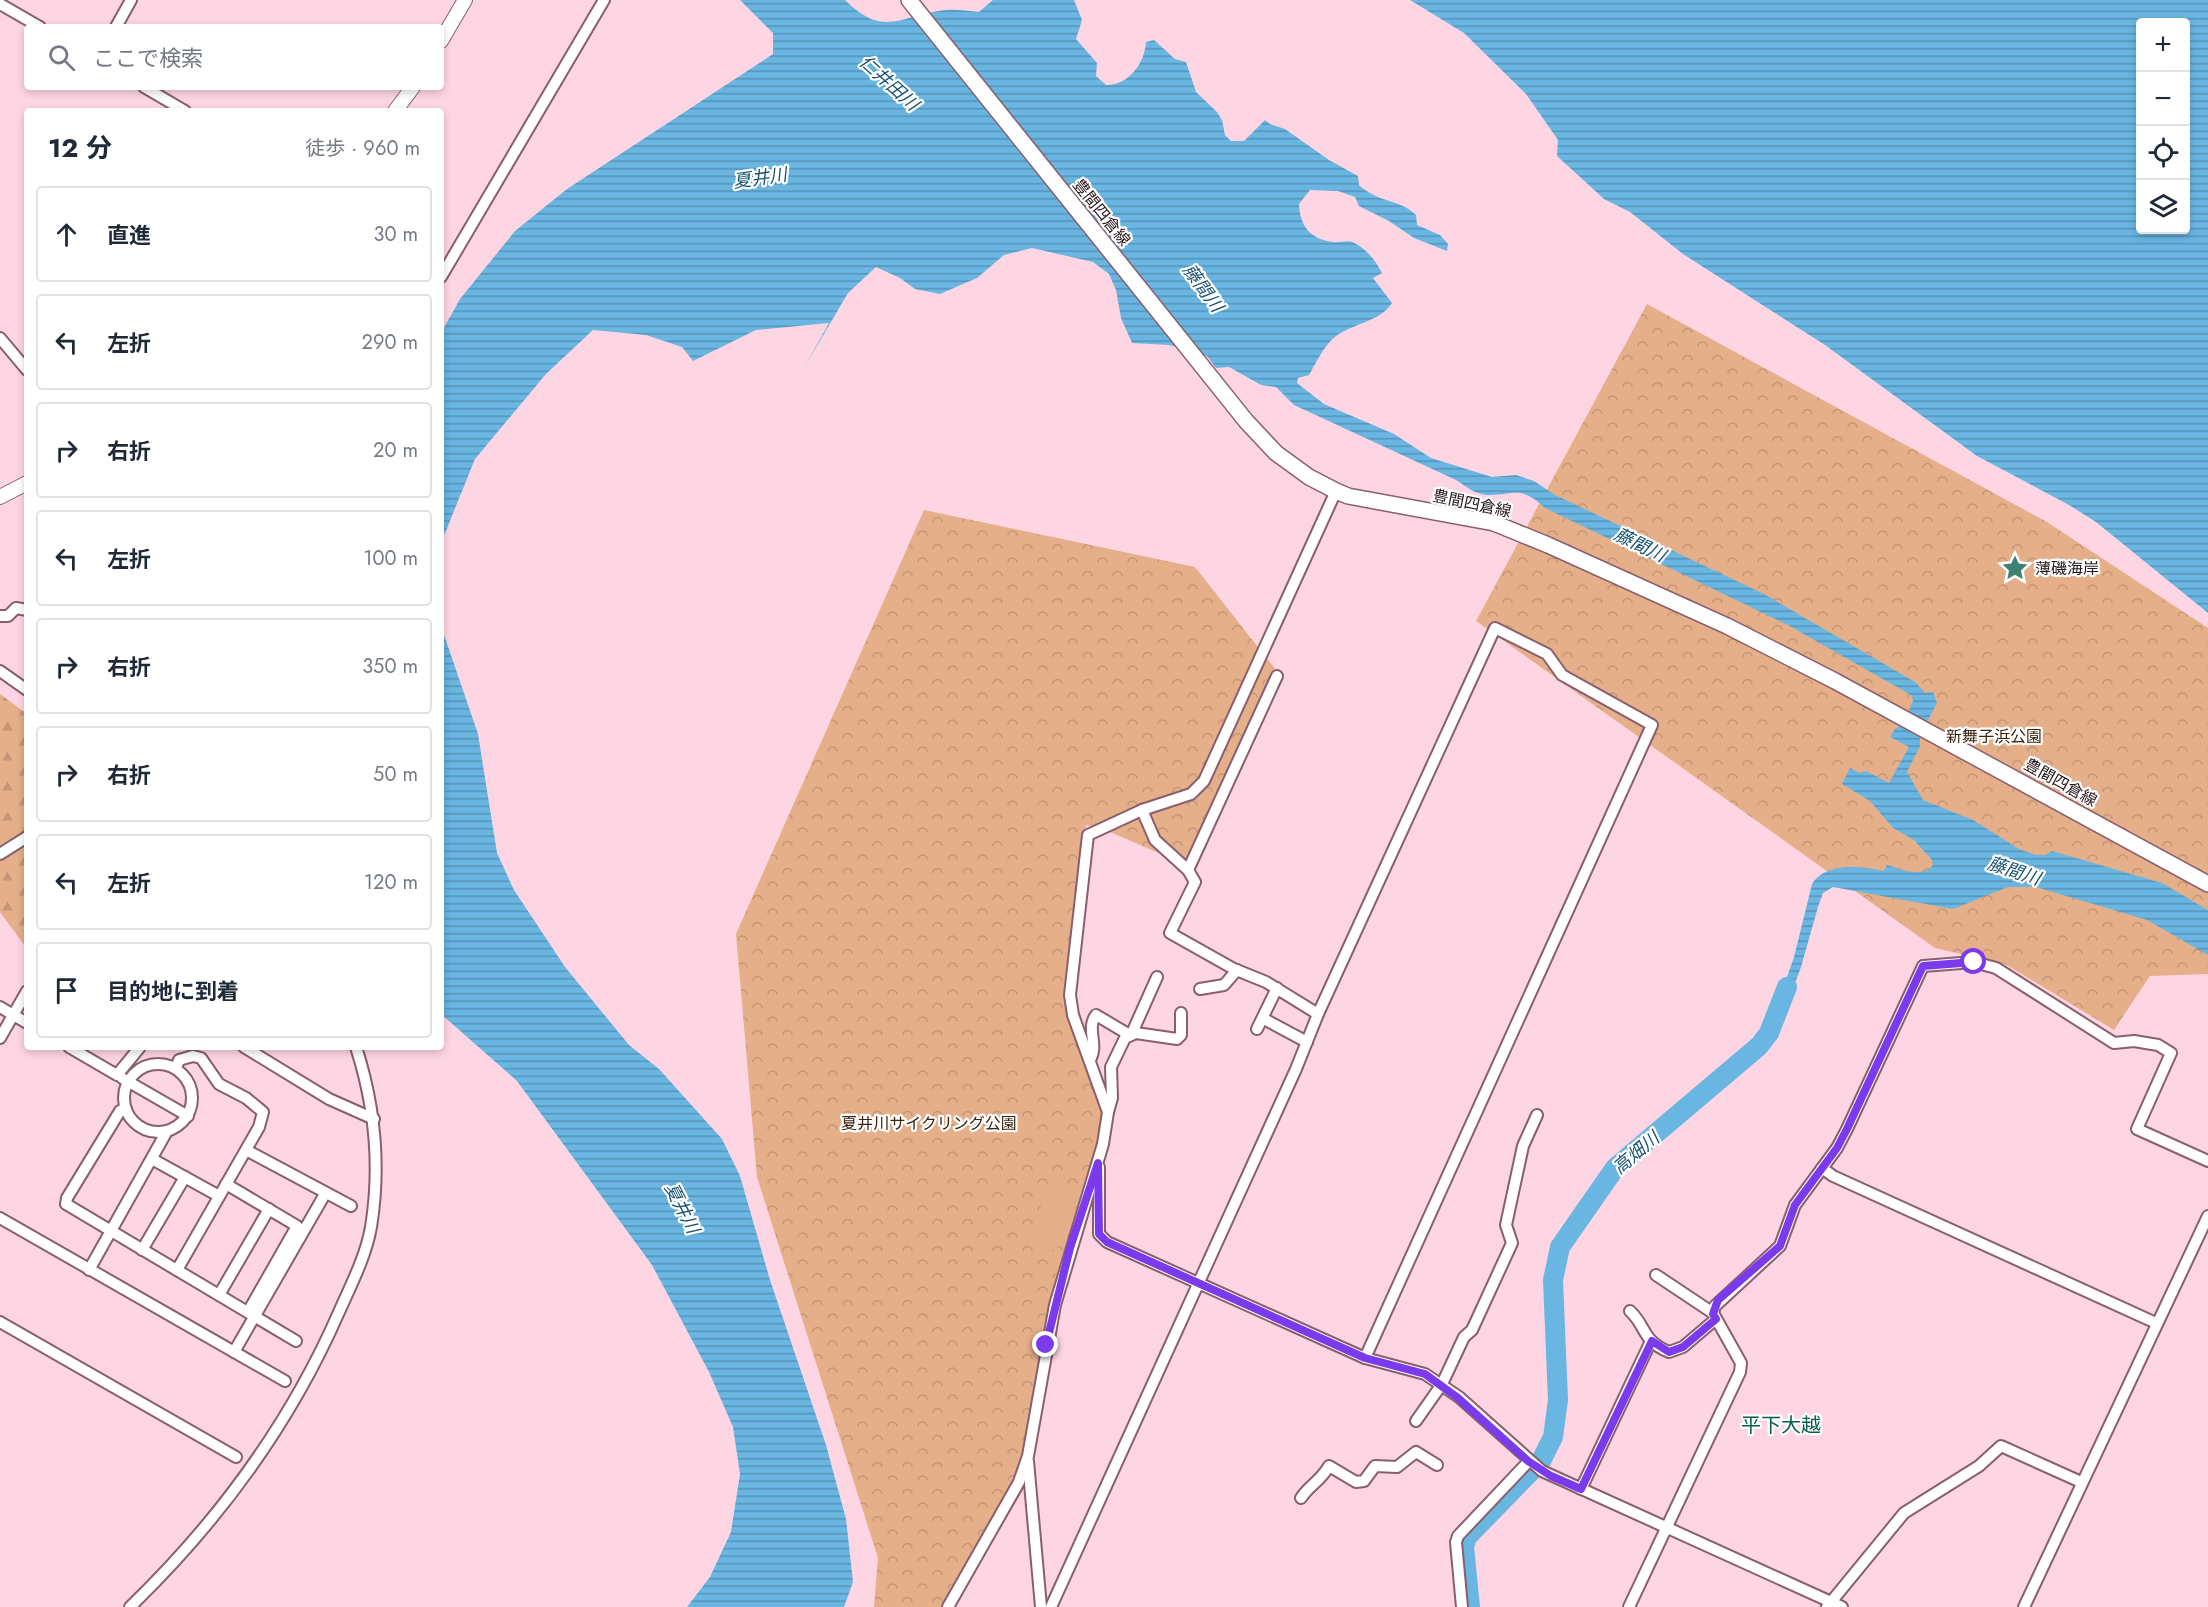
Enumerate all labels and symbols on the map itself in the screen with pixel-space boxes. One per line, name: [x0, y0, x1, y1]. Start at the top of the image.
water label: 仁井田川: [854, 49, 926, 118]
water label: 夏井川: [731, 161, 791, 195]
street label: 豊間四倉線: [1067, 174, 1136, 251]
water label: 藤間川: [1177, 259, 1231, 319]
street label: 豊間四倉線: [1430, 484, 1513, 523]
water label: 藤間川: [1610, 521, 1672, 569]
place icon: 薄磯海岸: [2000, 553, 2030, 583]
place label: 薄磯海岸: [2035, 557, 2099, 580]
park label: 新舞子浜公園: [1946, 725, 2042, 748]
street label: 豊間四倉線: [2020, 753, 2101, 812]
water label: 藤間川: [1984, 850, 2046, 892]
route start: [1960, 948, 1986, 974]
park label: 夏井川サイクリング公園: [841, 1112, 1017, 1135]
water label: 高畑川: [1607, 1124, 1667, 1180]
water label: 夏井川: [658, 1178, 707, 1240]
route end: [1032, 1331, 1058, 1357]
district label: 平下大越: [1741, 1411, 1821, 1440]

